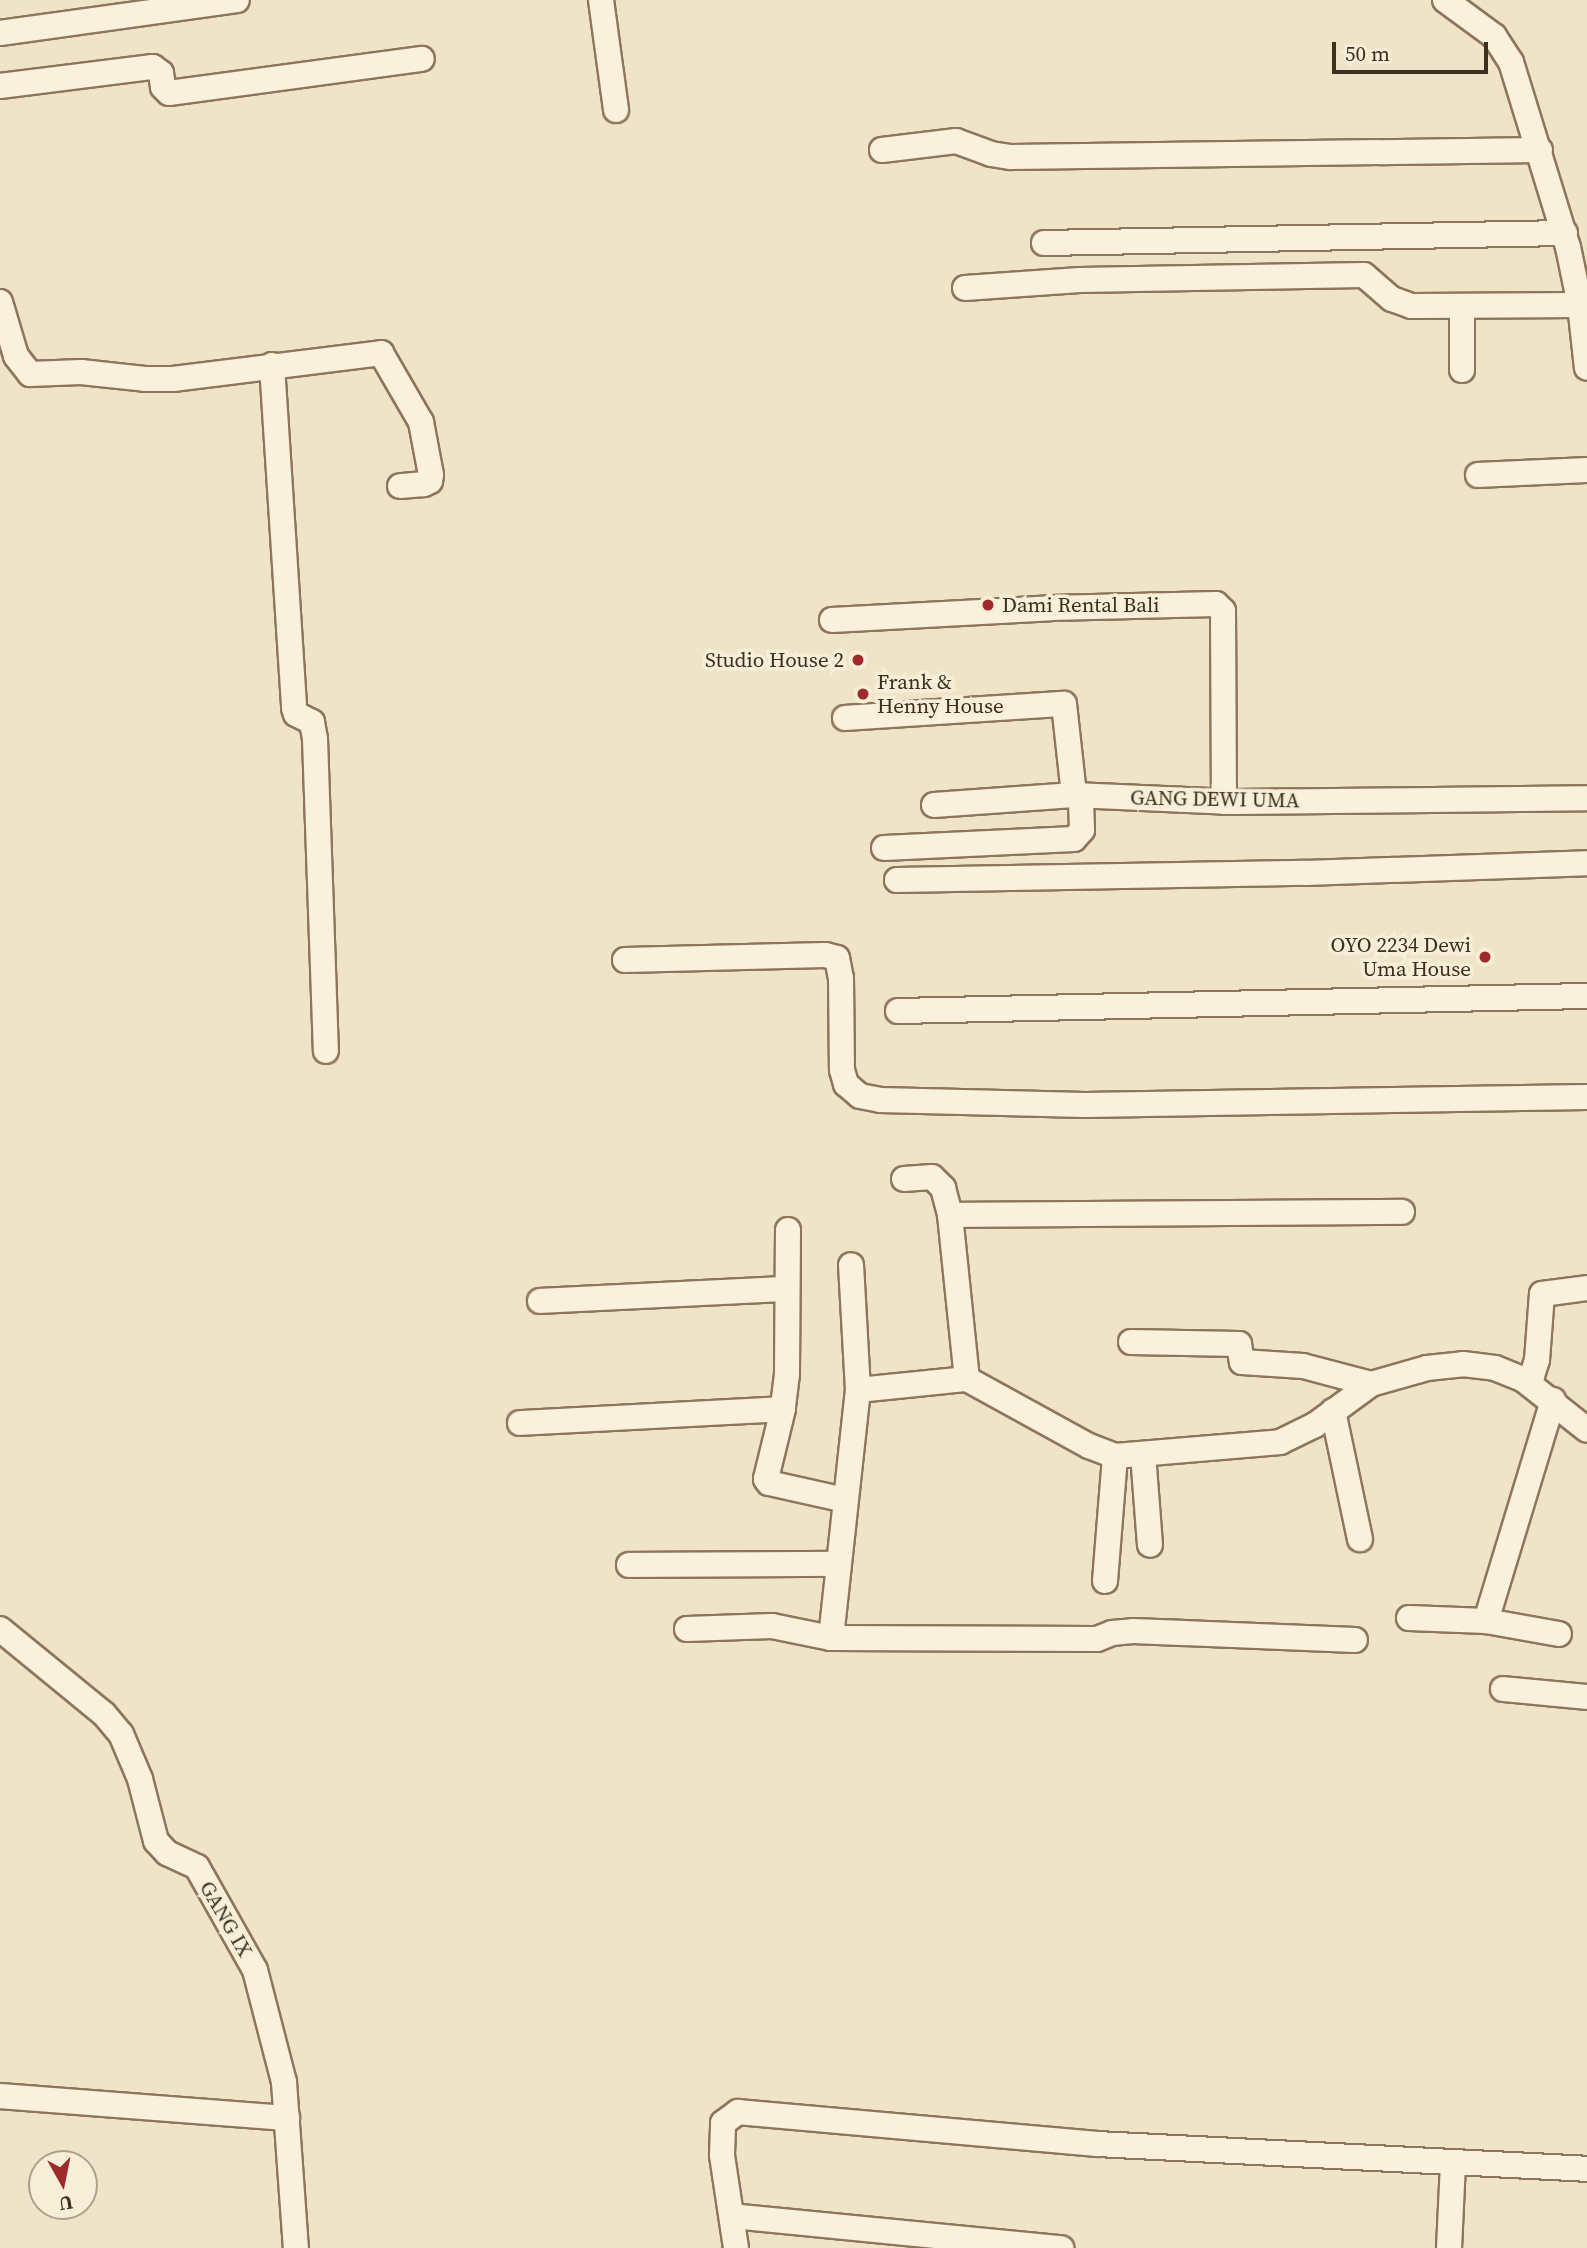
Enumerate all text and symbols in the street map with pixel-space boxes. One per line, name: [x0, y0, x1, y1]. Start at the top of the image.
scale bar: [1335, 28, 1491, 72]
text: 50 m: [1345, 39, 1390, 68]
place label: Dami Rental Bali: [1002, 592, 1159, 618]
marker: Dami Rental Bali: [980, 597, 996, 613]
place label: Studio House 2: [705, 647, 844, 673]
marker: Studio House 2: [850, 652, 866, 668]
place label: Frank & Henny House: [877, 669, 1004, 719]
marker: Frank & Henny House: [855, 686, 871, 702]
street label: GANG DEWI UMA: [1130, 785, 1300, 813]
place label: OYO 2234 Dewi Uma House: [1330, 932, 1471, 982]
marker: OYO 2234 Dewi Uma House: [1477, 949, 1493, 965]
street label: GANG IX: [194, 1877, 258, 1961]
north arrow: [28, 2150, 98, 2220]
text: U: [57, 2190, 75, 2218]

